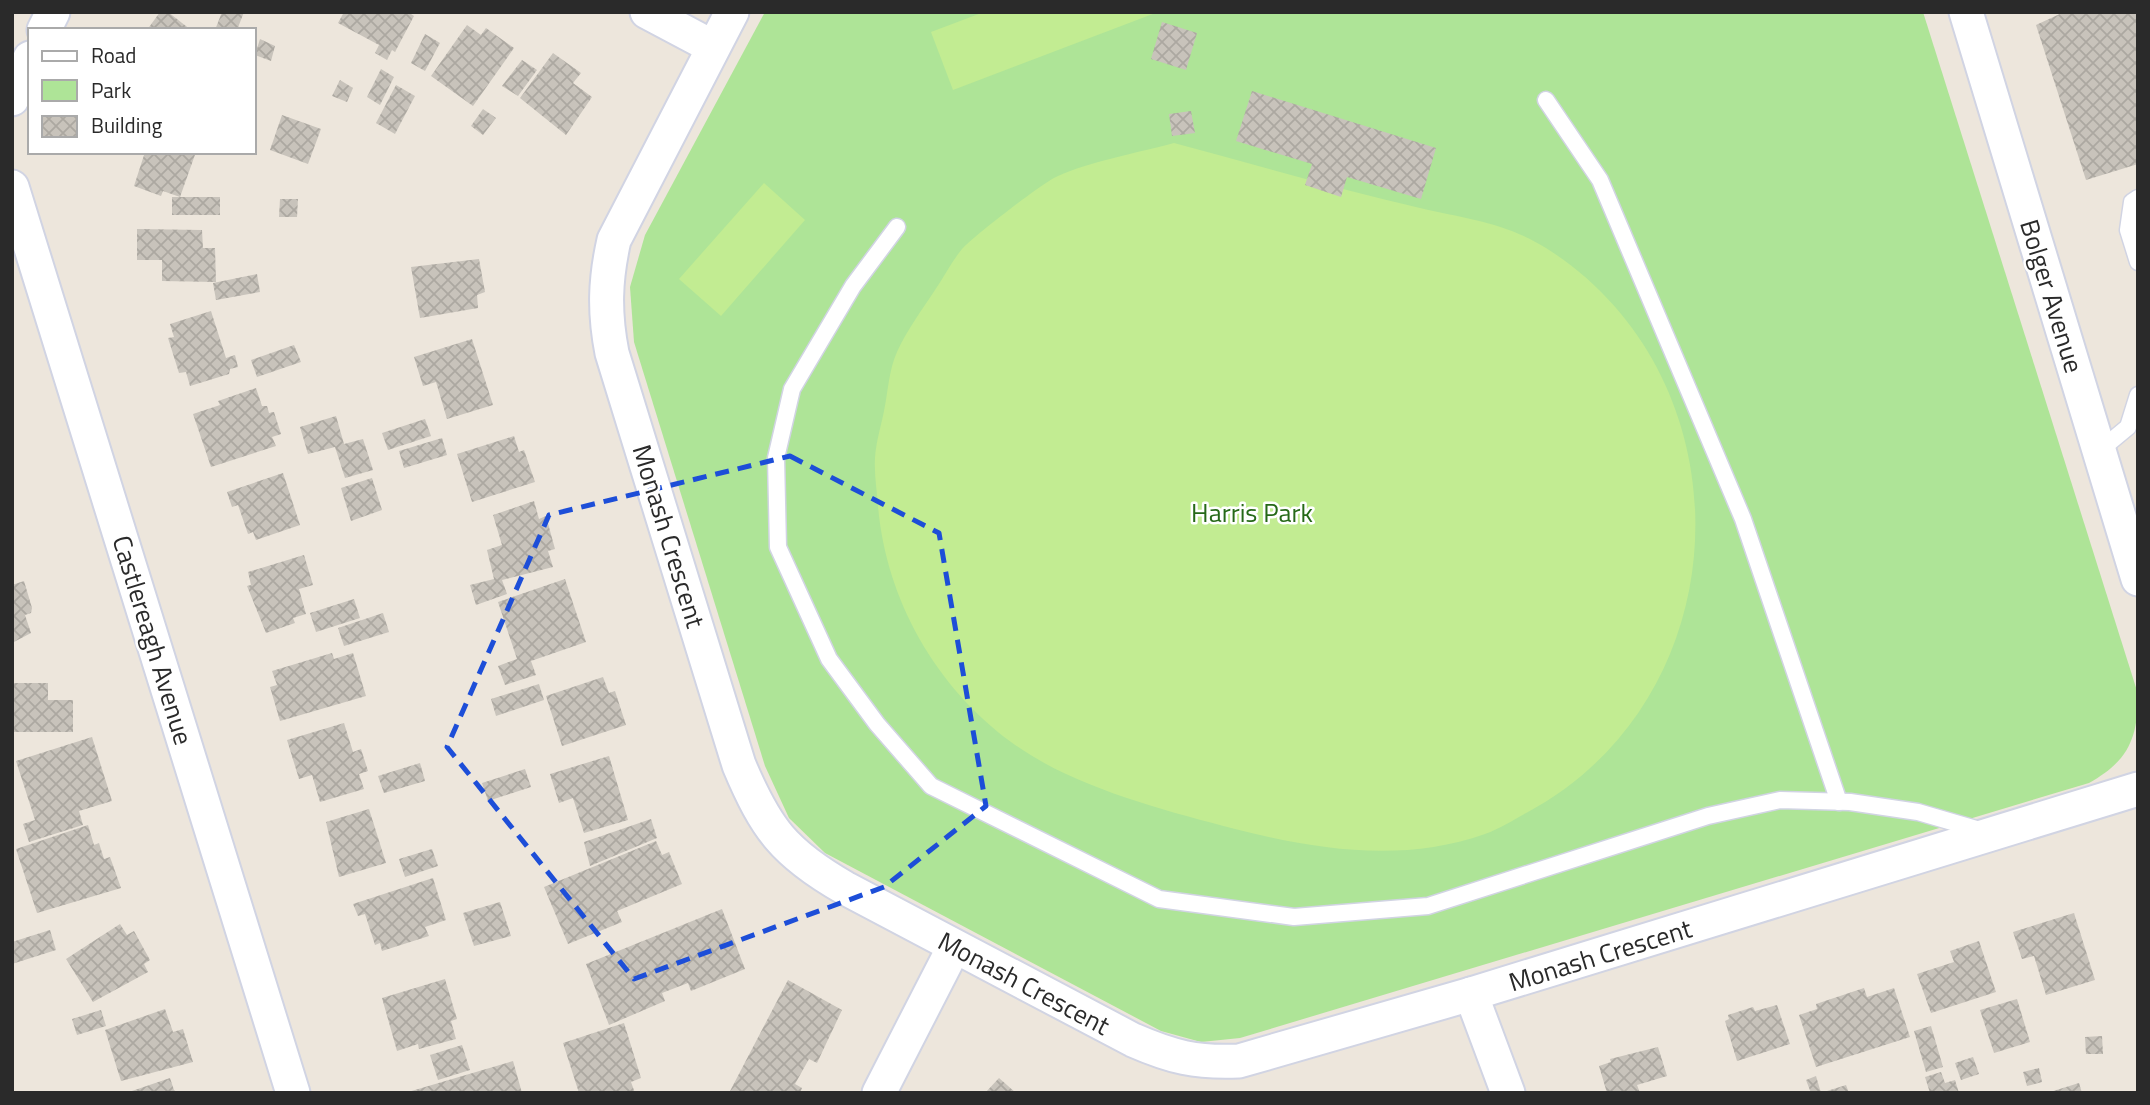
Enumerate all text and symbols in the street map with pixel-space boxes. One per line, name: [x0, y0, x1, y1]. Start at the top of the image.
legend: [28, 28, 256, 154]
text: Road: [91, 39, 136, 71]
text: Park: [91, 74, 131, 106]
text: Building: [91, 109, 163, 141]
street label: Bolger Avenue: [2010, 215, 2094, 377]
street label: Monash Crescent: [623, 440, 715, 632]
park label: Harris Park: [1191, 493, 1313, 532]
street label: Castlereagh Avenue: [103, 531, 203, 749]
street label: Monash Crescent: [1504, 909, 1696, 1001]
street label: Monash Crescent: [931, 921, 1117, 1045]

